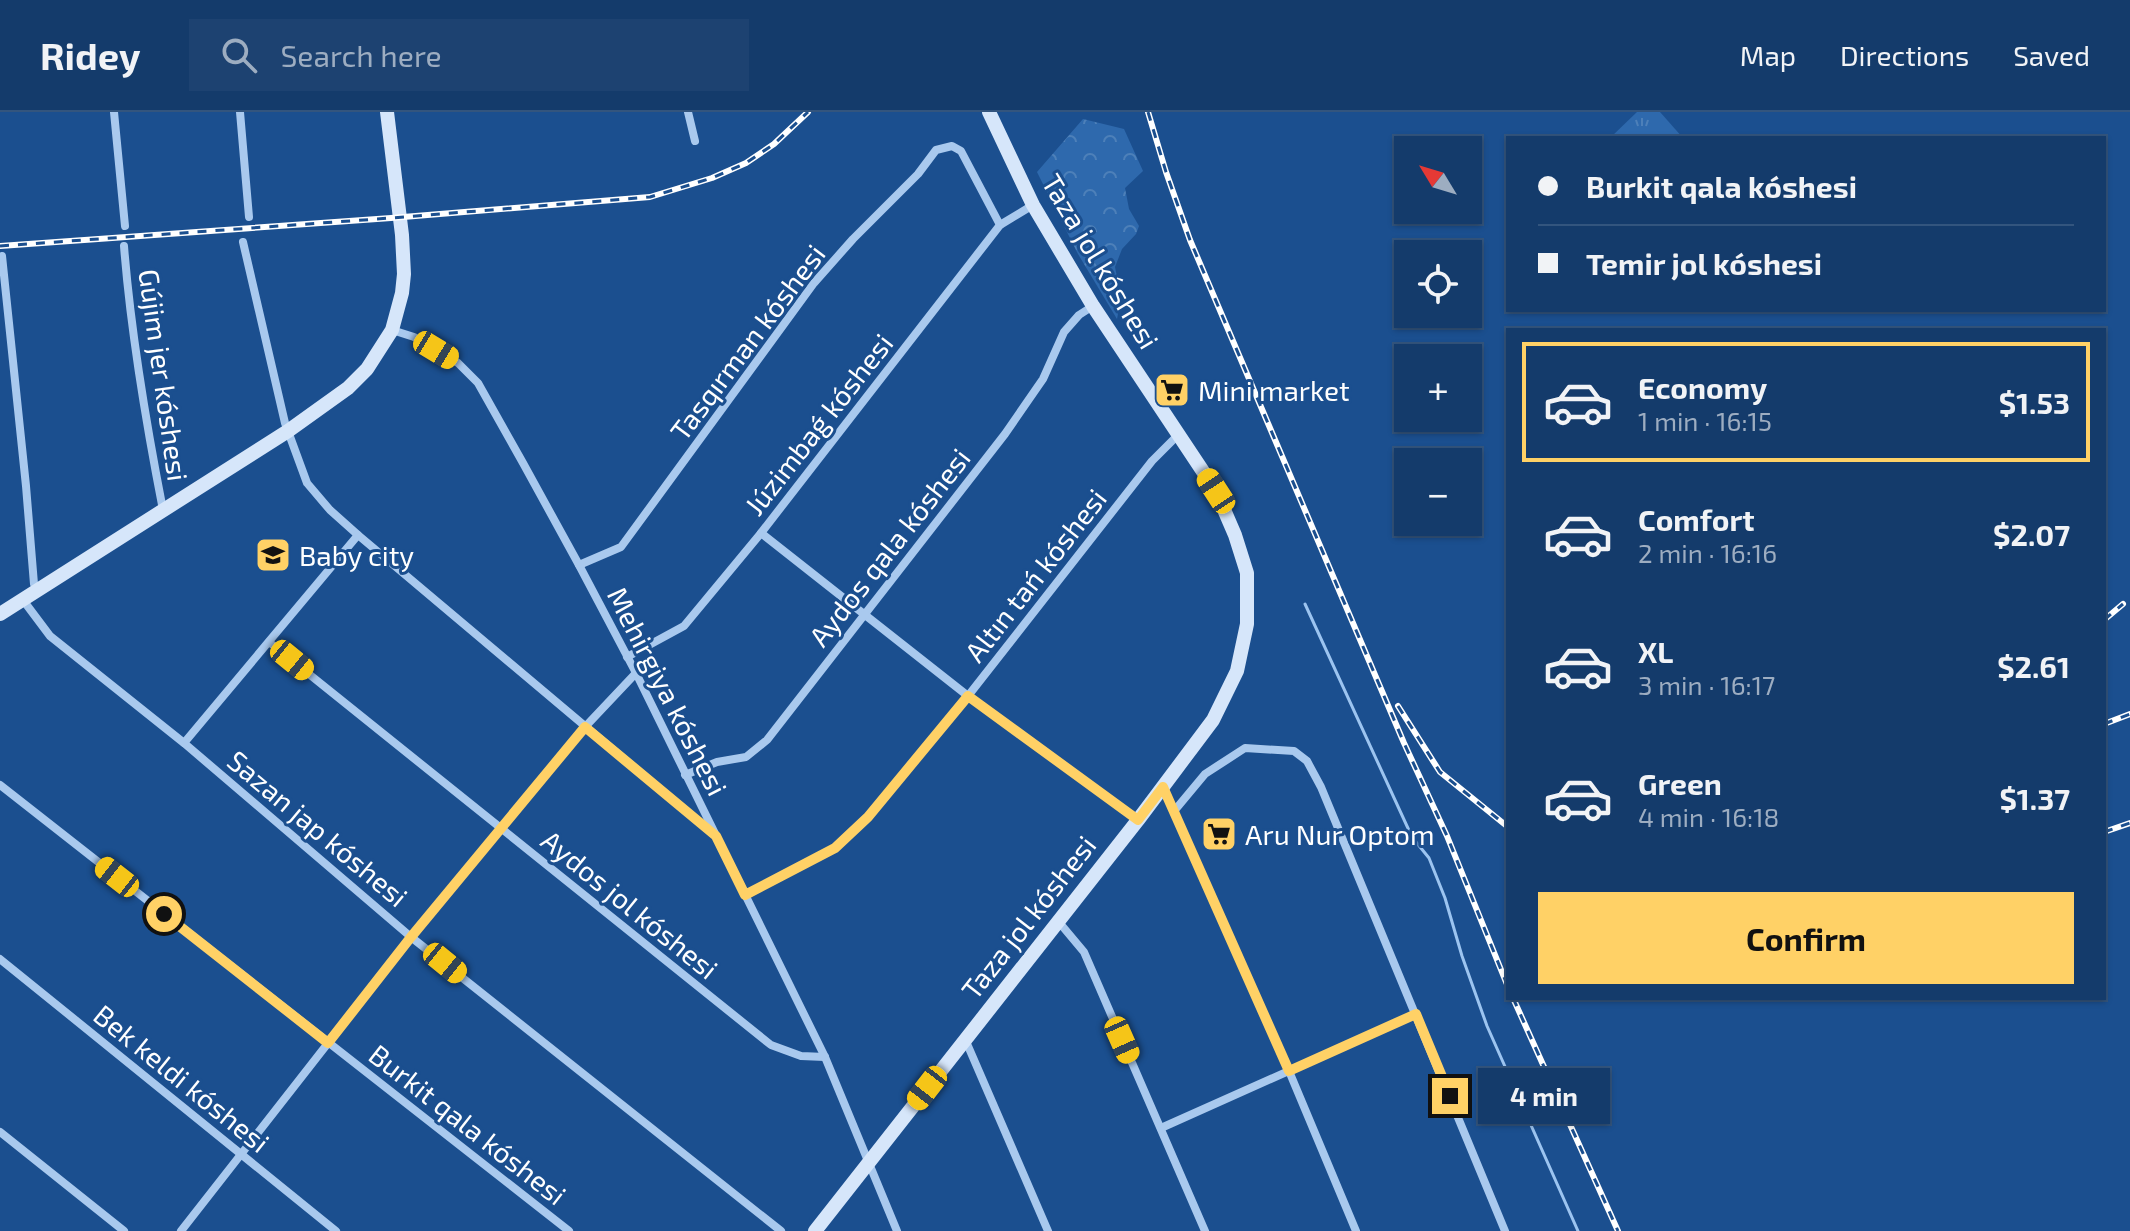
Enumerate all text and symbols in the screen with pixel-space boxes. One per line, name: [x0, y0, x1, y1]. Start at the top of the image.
search box: [189, 19, 749, 91]
text: Ridey: [40, 32, 141, 78]
icon: search: [217, 33, 261, 77]
text: Search here: [281, 37, 442, 73]
text: Map: [1740, 38, 1796, 72]
text: Directions: [1840, 38, 1969, 72]
text: Saved: [2013, 38, 2090, 72]
north arrow: [1394, 136, 1482, 224]
map controls: [1394, 136, 1482, 536]
street label: Taza jol kóshesi: [1035, 167, 1167, 355]
text: Burkit qala kóshesi: [1586, 168, 1857, 204]
street label: Tasqırman kóshesi: [662, 237, 832, 447]
button: locate: [1394, 240, 1482, 328]
text: Temir jol kóshesi: [1586, 245, 1822, 281]
street label: Gújim jer kóshesi: [132, 267, 196, 483]
car: [409, 327, 463, 373]
street label: Júzimbaǵ kóshesi: [737, 327, 899, 521]
button: +: [1394, 344, 1482, 432]
icon: car: [1542, 366, 1614, 438]
text: Economy: [1638, 369, 1767, 405]
supermarket icon: Mini market: [1153, 371, 1191, 409]
place label: Mini market: [1198, 373, 1350, 407]
text: $1.53: [1999, 384, 2070, 420]
text: 1 min · 16:15: [1638, 405, 1772, 436]
street label: Aydos qala kóshesi: [801, 441, 977, 653]
button: −: [1394, 448, 1482, 536]
car: [1193, 464, 1239, 518]
street label: Altın tań kóshesi: [957, 482, 1113, 668]
icon: car: [1542, 498, 1614, 570]
text: Comfort: [1638, 501, 1755, 537]
text: $2.07: [1993, 516, 2070, 552]
school or university icon: Baby city: [254, 536, 292, 574]
text: 2 min · 16:16: [1638, 537, 1777, 568]
place label: Baby city: [299, 538, 414, 572]
street label: Mehirgiya kóshesi: [601, 581, 735, 801]
icon: car: [1542, 630, 1614, 702]
text: XL: [1638, 633, 1673, 669]
car: [266, 636, 318, 684]
text: $2.61: [1997, 648, 2070, 684]
text: 3 min · 16:17: [1638, 669, 1775, 700]
street label: Sazan jap kóshesi: [221, 743, 415, 913]
icon: car: [1542, 762, 1614, 834]
text: Green: [1638, 765, 1722, 801]
text: $1.37: [1999, 780, 2070, 816]
text: 4 min · 16:18: [1638, 801, 1779, 832]
supermarket icon: Aru Nur Optom: [1200, 815, 1238, 853]
place label: Aru Nur Optom: [1245, 817, 1434, 851]
street label: Aydos jol kóshesi: [535, 822, 725, 986]
street label: Taza jol kóshesi: [954, 828, 1102, 1006]
car: [91, 853, 143, 901]
button: Confirm: [1538, 892, 2074, 984]
route start: [146, 896, 182, 932]
car: [419, 939, 471, 987]
street label: Bek keldi kóshesi: [88, 997, 276, 1159]
car: [1101, 1013, 1143, 1067]
street label: Burkit qala kóshesi: [363, 1037, 573, 1211]
car: [903, 1062, 951, 1114]
callout: 4 min: [1478, 1068, 1610, 1124]
route end: [1432, 1078, 1468, 1114]
text: 4 min: [1510, 1080, 1578, 1111]

